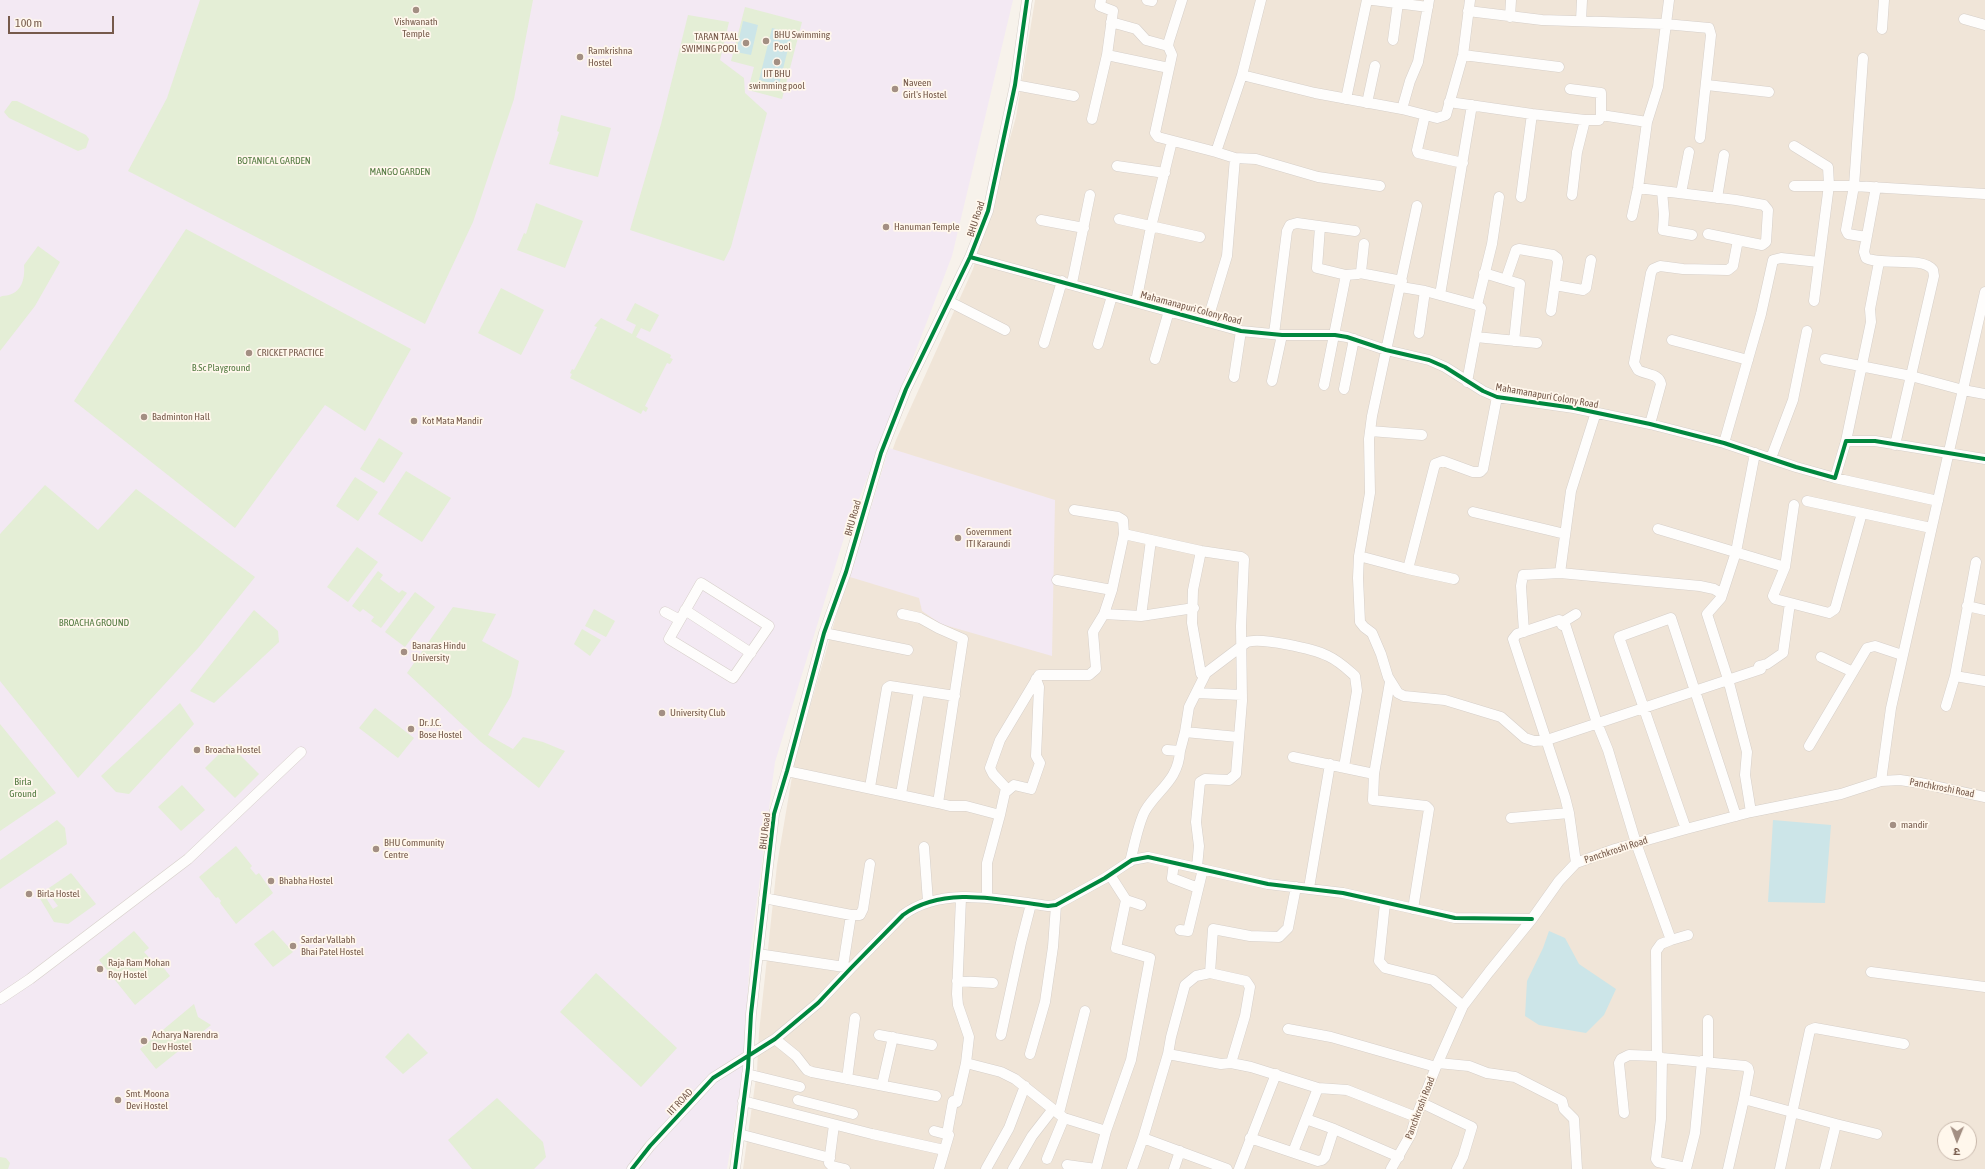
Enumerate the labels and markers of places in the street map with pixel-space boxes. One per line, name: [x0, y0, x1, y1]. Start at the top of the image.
marker: Vishwanath Temple: [411, 5, 421, 15]
place label: Vishwanath Temple: [394, 16, 438, 40]
place label: BHU Swimming Pool: [774, 29, 830, 52]
place label: TARAN TAAL SWIMING POOL: [682, 31, 738, 54]
marker: BHU Swimming Pool: [761, 36, 771, 46]
marker: TARAN TAAL SWIMING POOL: [741, 38, 751, 48]
place label: Ramkrishna Hostel: [588, 45, 632, 68]
marker: Ramkrishna Hostel: [575, 52, 585, 62]
marker: IIT BHU swimming pool: [772, 57, 782, 67]
place label: IIT BHU swimming pool: [749, 68, 805, 92]
place label: Naveen Girl's Hostel: [903, 77, 947, 100]
marker: Naveen Girl's Hostel: [890, 84, 900, 94]
place label: Hanuman Temple: [894, 221, 960, 233]
marker: Hanuman Temple: [881, 222, 891, 232]
place label: CRICKET PRACTICE: [257, 347, 323, 359]
marker: CRICKET PRACTICE: [244, 348, 254, 358]
place label: Badminton Hall: [152, 411, 210, 423]
marker: Badminton Hall: [139, 412, 149, 422]
place label: Kot Mata Mandir: [422, 415, 482, 427]
marker: Kot Mata Mandir: [409, 416, 419, 426]
place label: Government ITI Karaundi: [966, 526, 1012, 550]
marker: Government ITI Karaundi: [953, 533, 963, 543]
place label: Banaras Hindu University: [412, 640, 466, 664]
marker: Banaras Hindu University: [399, 647, 409, 657]
place label: University Club: [670, 707, 725, 719]
marker: University Club: [657, 708, 667, 718]
place label: Dr. J.C. Bose Hostel: [419, 717, 462, 740]
marker: Dr. J.C. Bose Hostel: [406, 724, 416, 734]
place label: Broacha Hostel: [205, 744, 261, 756]
marker: Broacha Hostel: [192, 745, 202, 755]
place label: mandir: [1901, 819, 1928, 831]
marker: mandir: [1888, 820, 1898, 830]
place label: BHU Community Centre: [384, 837, 444, 860]
marker: BHU Community Centre: [371, 844, 381, 854]
place label: Bhabha Hostel: [279, 875, 333, 887]
marker: Bhabha Hostel: [266, 876, 276, 886]
place label: Birla Hostel: [37, 888, 80, 900]
marker: Birla Hostel: [24, 889, 34, 899]
place label: Sardar Vallabh Bhai Patel Hostel: [301, 934, 364, 958]
marker: Sardar Vallabh Bhai Patel Hostel: [288, 941, 298, 951]
place label: Raja Ram Mohan Roy Hostel: [108, 957, 170, 980]
marker: Raja Ram Mohan Roy Hostel: [95, 964, 105, 974]
place label: Acharya Narendra Dev Hostel: [152, 1029, 218, 1052]
marker: Acharya Narendra Dev Hostel: [139, 1036, 149, 1046]
place label: Smt. Moona Devi Hostel: [126, 1088, 169, 1112]
marker: Smt. Moona Devi Hostel: [113, 1095, 123, 1105]

